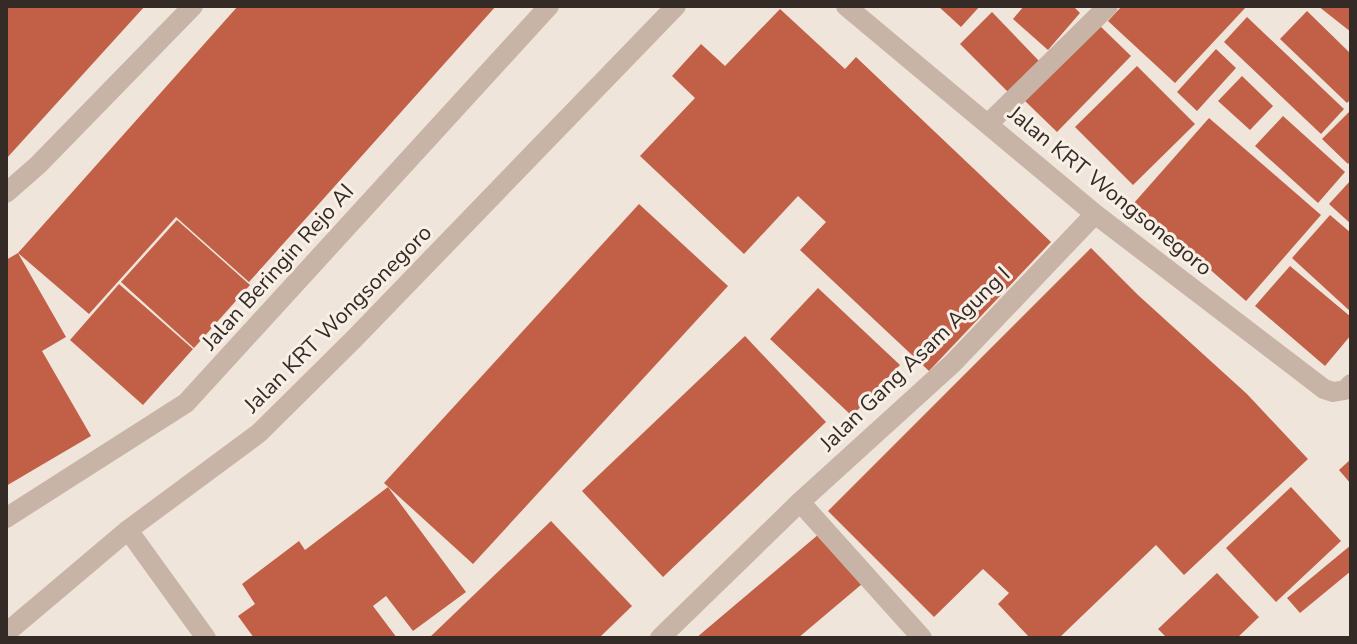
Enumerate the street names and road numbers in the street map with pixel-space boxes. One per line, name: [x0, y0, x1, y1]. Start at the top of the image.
street label: Jalan KRT Wongsonegoro: [1001, 99, 1218, 283]
street label: Jalan Beringin Rejo AI: [195, 177, 361, 357]
street label: Jalan KRT Wongsonegoro: [237, 218, 439, 420]
street label: Jalan Gang Asam Agung I: [812, 260, 1017, 459]

